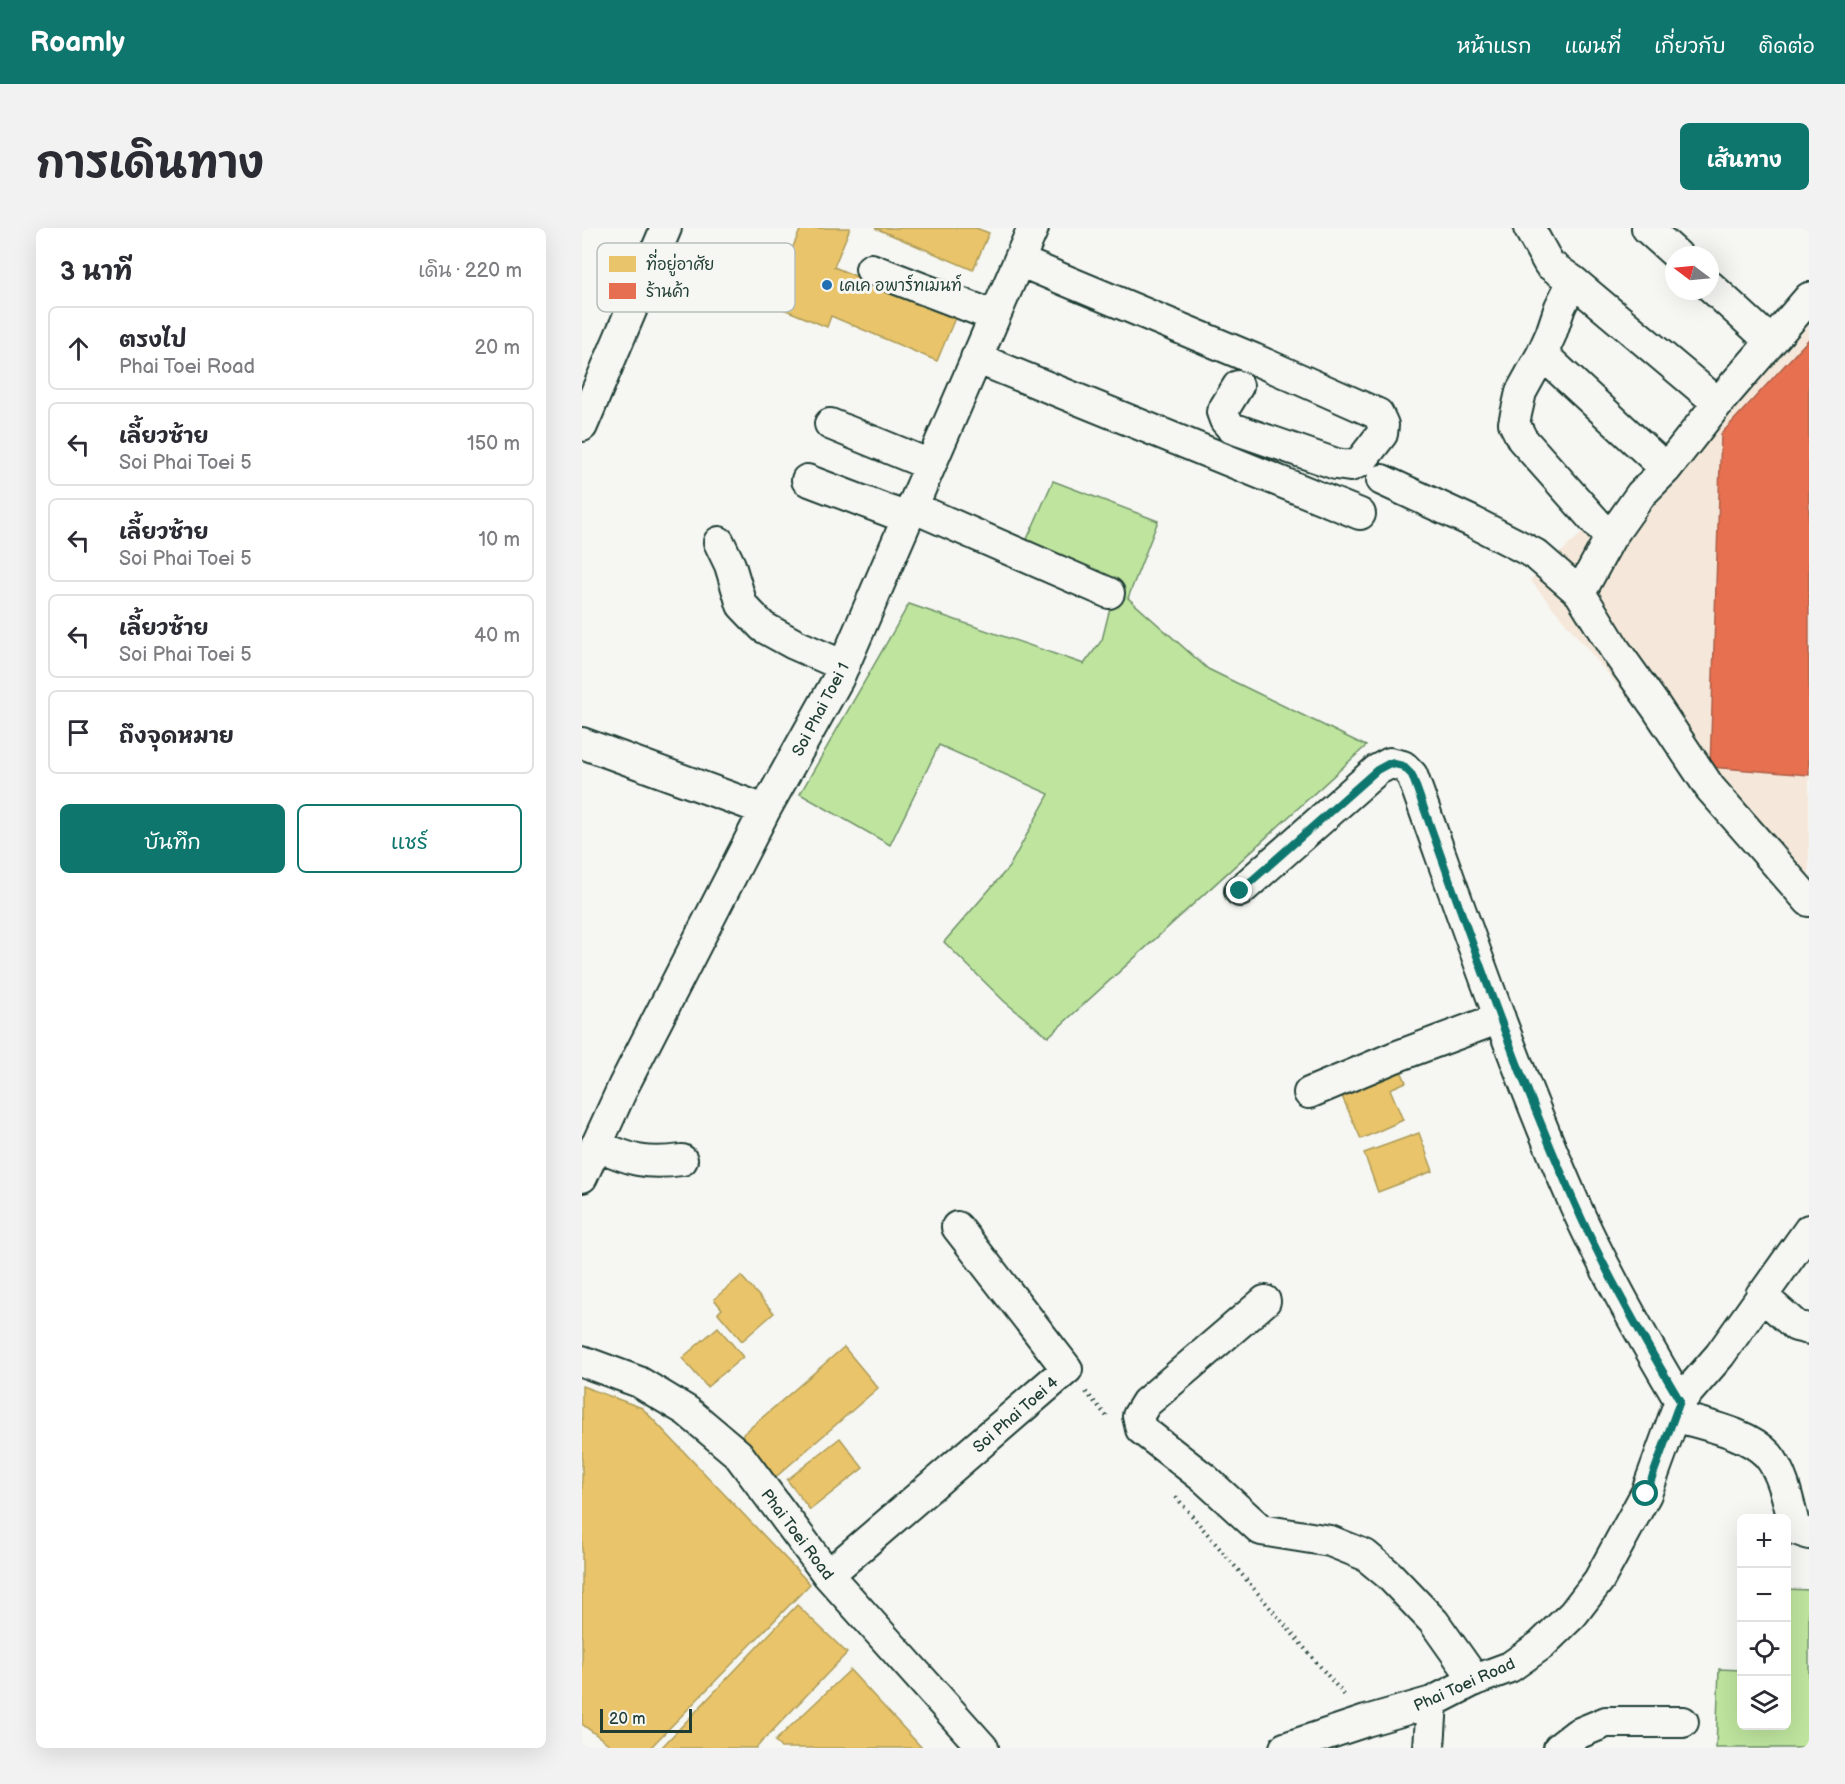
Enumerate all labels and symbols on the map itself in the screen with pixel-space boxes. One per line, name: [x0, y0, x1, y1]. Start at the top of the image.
legend: [597, 243, 795, 312]
north arrow: [1665, 246, 1719, 300]
text: ที่อยู่อาศัย: [646, 249, 714, 277]
place label: เคเค อพาร์ทเมนท์: [839, 274, 962, 296]
marker: เคเค อพาร์ทเมนท์: [820, 278, 834, 292]
text: ร้านค้า: [646, 281, 690, 302]
street label: Soi Phai Toei 1: [789, 660, 854, 760]
route end: [1226, 877, 1252, 903]
street label: Soi Phai Toei 4: [969, 1373, 1063, 1457]
route start: [1632, 1480, 1658, 1506]
street label: Phai Toei Road: [756, 1486, 837, 1584]
street label: Phai Toei Road: [1411, 1655, 1518, 1716]
scale bar: [600, 1706, 692, 1734]

